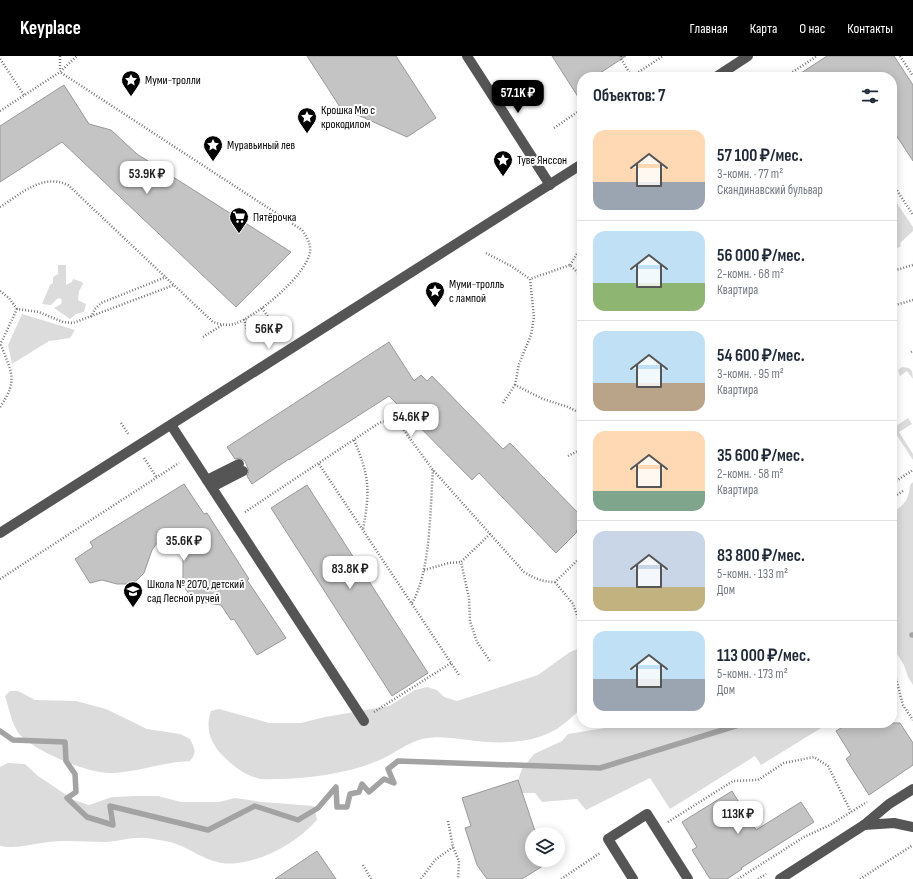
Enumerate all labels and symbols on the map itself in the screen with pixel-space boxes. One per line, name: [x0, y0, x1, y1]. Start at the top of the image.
place icon: Муми-тролли: [120, 69, 142, 97]
place label: Муми-тролли: [145, 73, 201, 88]
pin: 57.1K ₽: [481, 80, 555, 114]
place label: Крошка Мю с крокодилом: [321, 103, 375, 132]
place icon: Крошка Мю с крокодилом: [296, 106, 318, 134]
place icon: Муравьиный лев: [202, 134, 224, 162]
place label: Муравьиный лев: [227, 138, 296, 153]
place icon: Туве Янссон: [492, 149, 514, 177]
place label: Туве Янссон: [517, 153, 567, 168]
pin: 53.9K ₽: [110, 161, 184, 195]
supermarket icon: Пятёрочка: [228, 206, 250, 234]
place label: Пятёрочка: [253, 210, 297, 225]
place label: Муми-тролль с лампой: [449, 277, 505, 306]
place icon: Муми-тролль с лампой: [424, 280, 446, 308]
pin: 56K ₽: [241, 316, 297, 350]
pin: 54.6K ₽: [374, 404, 448, 438]
pin: 35.6K ₽: [147, 528, 221, 562]
pin: 83.8K ₽: [313, 556, 387, 590]
place label: Школа № 2070, детский сад Лесной ручей: [147, 577, 244, 606]
school or university icon: Школа № 2070, детский сад Лесной ручей: [122, 580, 144, 608]
pin: 113K ₽: [705, 801, 771, 835]

